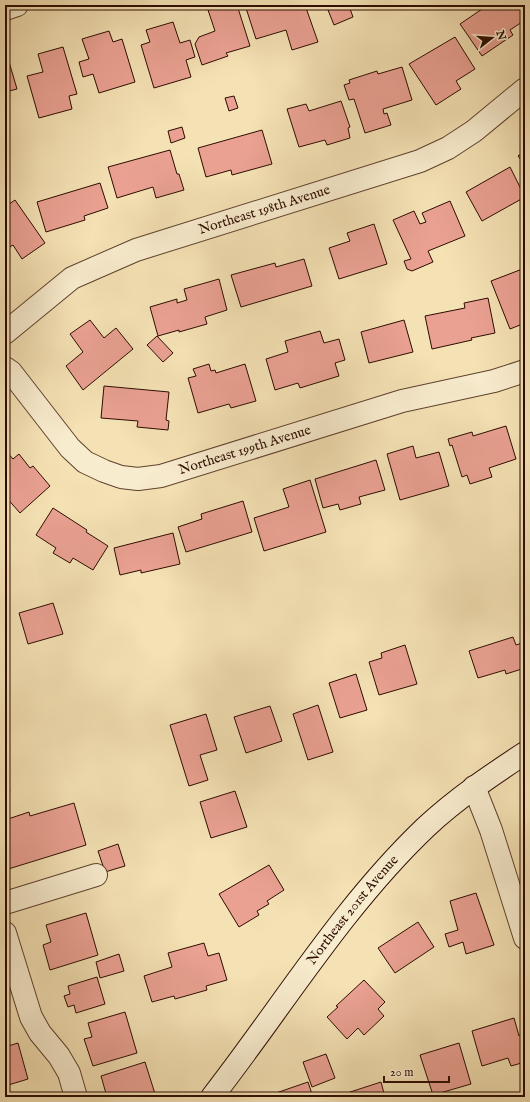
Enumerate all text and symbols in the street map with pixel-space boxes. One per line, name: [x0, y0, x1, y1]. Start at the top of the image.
north arrow: [472, 18, 512, 58]
text: N: [492, 28, 509, 42]
street label: Northeast 198th Avenue: [196, 181, 333, 239]
street label: Northeast 199th Avenue: [176, 421, 314, 479]
street label: Northeast 201st Avenue: [303, 851, 403, 969]
scale bar: [384, 1058, 449, 1084]
text: 20 m: [390, 1065, 413, 1080]

